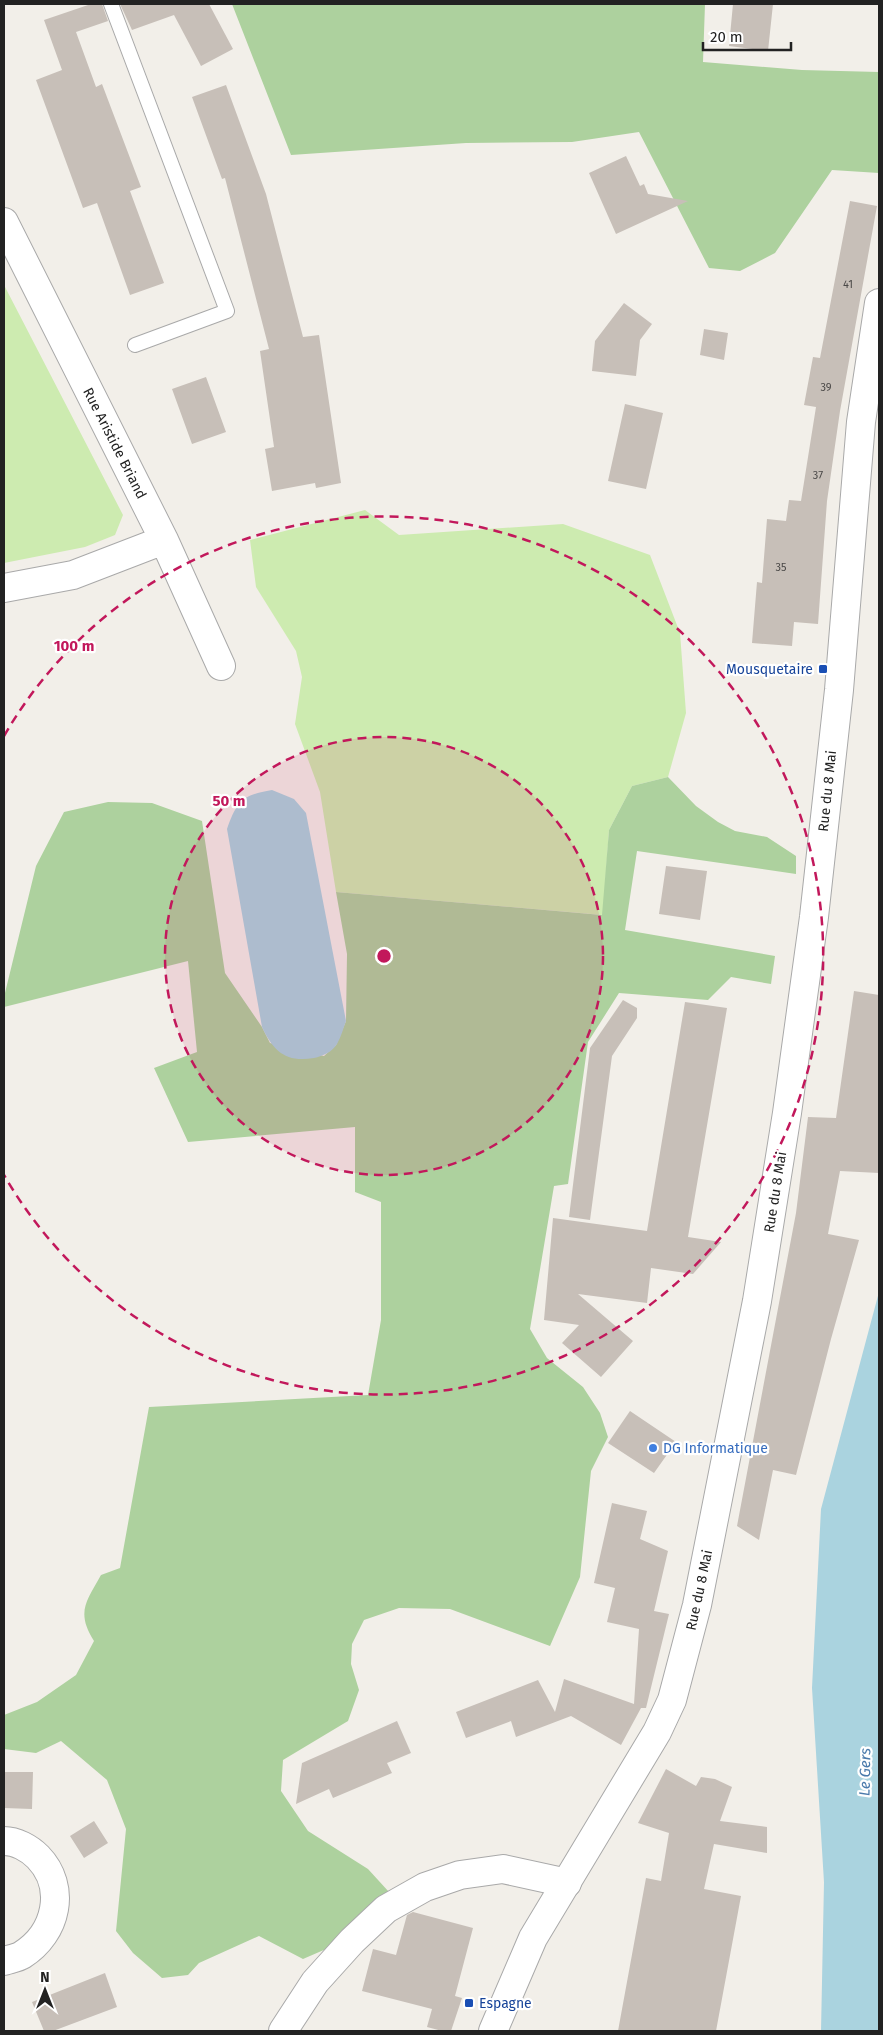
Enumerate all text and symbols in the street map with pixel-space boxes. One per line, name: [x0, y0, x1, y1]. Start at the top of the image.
scale bar: [703, 20, 790, 52]
text: 20 m: [710, 28, 743, 46]
house number: 41: [843, 278, 853, 291]
house number: 39: [820, 381, 832, 394]
street label: Rue Aristide Briand: [79, 385, 150, 502]
house number: 37: [813, 469, 823, 482]
house number: 35: [776, 561, 787, 574]
text: 100 m: [54, 637, 94, 655]
place label: Mousquetaire: [726, 661, 813, 678]
marker: Mousquetaire: [817, 663, 829, 675]
street label: Rue du 8 Mai: [815, 749, 840, 833]
text: 50 m: [212, 792, 246, 810]
centre of rings: [375, 947, 393, 965]
street label: Rue du 8 Mai: [761, 1150, 790, 1234]
place label: DG Informatique: [663, 1440, 768, 1457]
marker: DG Informatique: [647, 1442, 659, 1454]
street label: Rue du 8 Mai: [683, 1548, 716, 1632]
water label: Le Gers: [856, 1748, 874, 1796]
north arrow: [20, 1965, 70, 2015]
text: N: [40, 1969, 50, 1986]
place label: Espagne: [479, 1995, 532, 2012]
marker: Espagne: [463, 1997, 475, 2009]

